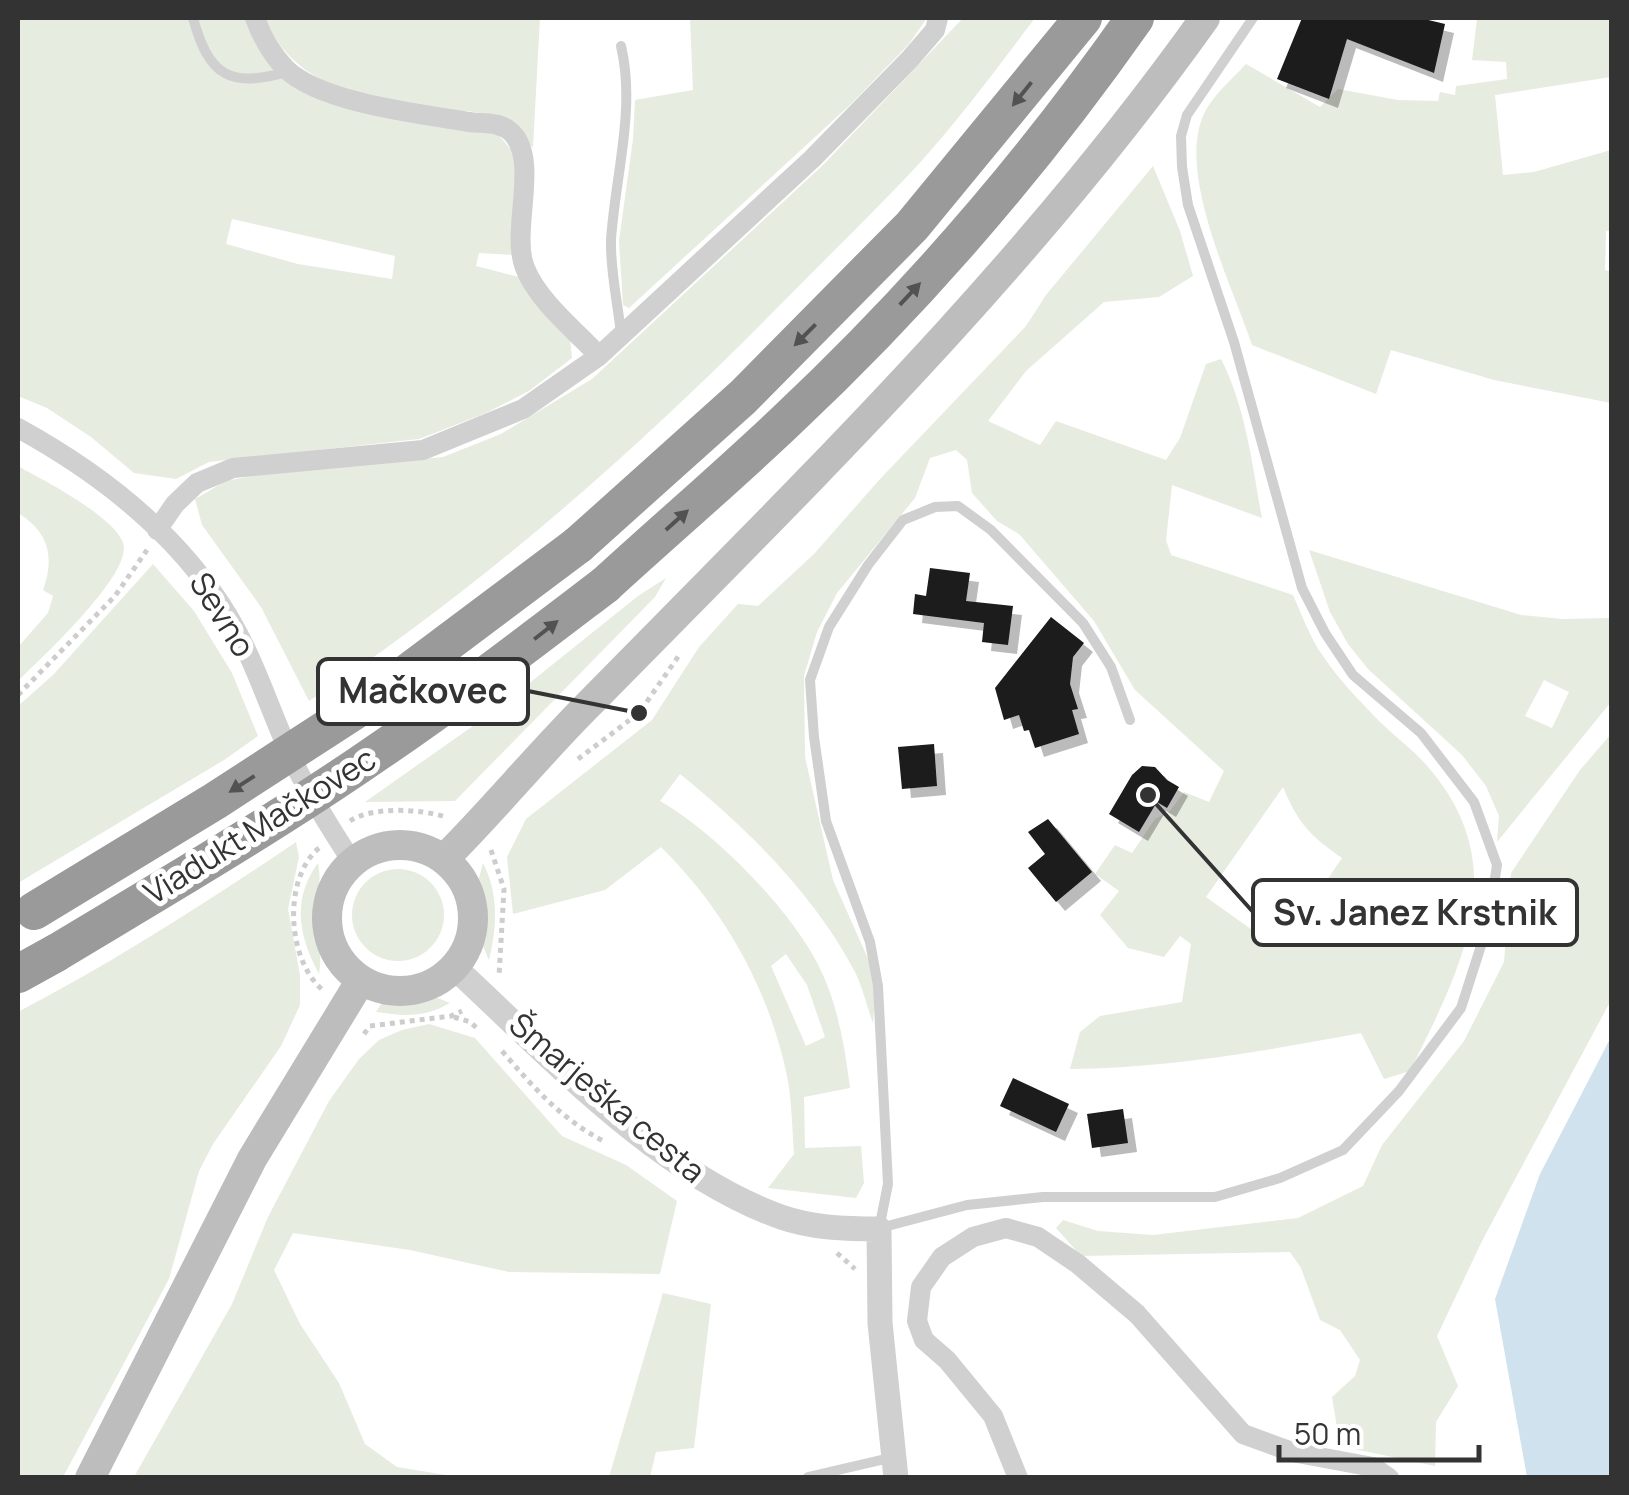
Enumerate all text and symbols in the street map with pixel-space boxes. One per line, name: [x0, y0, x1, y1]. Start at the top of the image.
one-way arrow: [1012, 81, 1033, 106]
one-way arrow: [898, 282, 921, 306]
one-way arrow: [793, 322, 817, 346]
one-way arrow: [664, 509, 689, 531]
street label: Sevno: [180, 564, 266, 665]
one-way arrow: [533, 620, 559, 641]
callout: Mačkovec: [318, 659, 528, 724]
text: Mačkovec: [338, 666, 508, 714]
street label: Viadukt Mačkovec: [135, 736, 384, 914]
one-way arrow: [228, 774, 256, 792]
callout: Sv. Janez Krstnik: [1253, 880, 1577, 945]
text: Sv. Janez Krstnik: [1273, 888, 1558, 936]
street label: Šmarješka cesta: [500, 1002, 715, 1192]
scale bar: [1279, 1400, 1479, 1462]
text: 50 m: [1294, 1413, 1361, 1454]

